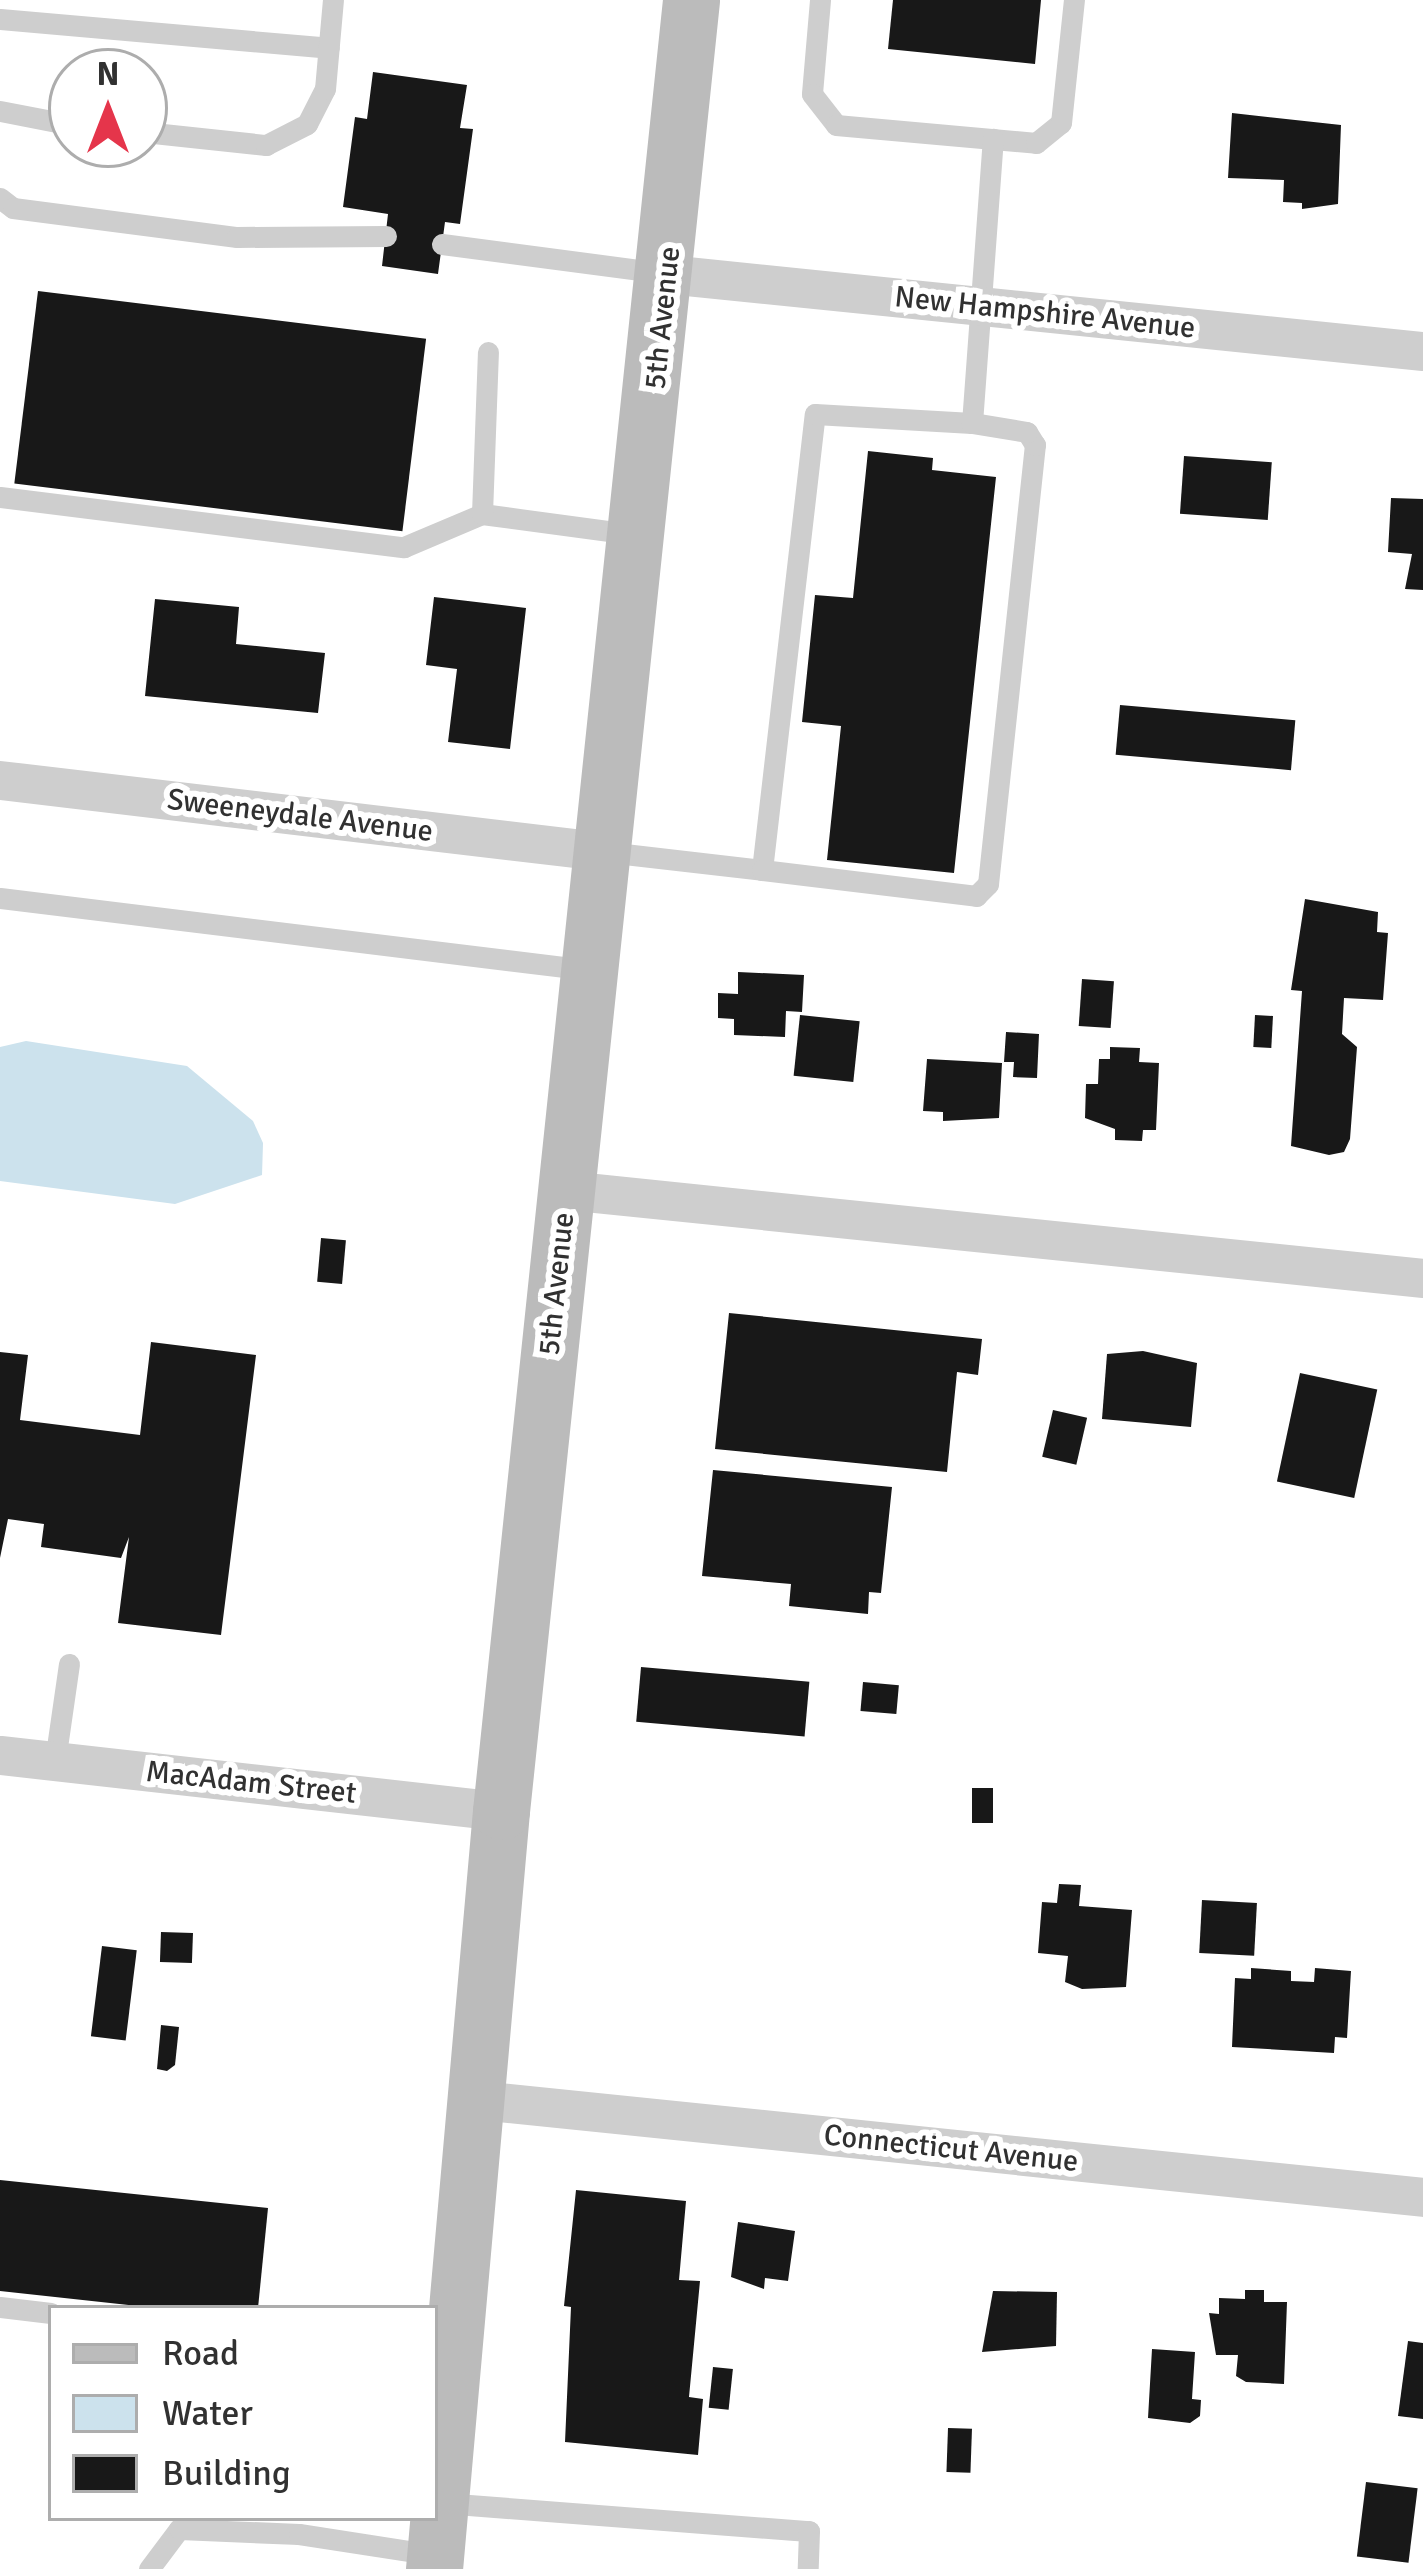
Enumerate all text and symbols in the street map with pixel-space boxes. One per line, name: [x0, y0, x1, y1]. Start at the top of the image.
north arrow: [48, 48, 168, 168]
text: N: [97, 54, 119, 95]
street label: 5th Avenue: [638, 245, 688, 391]
street label: New Hampshire Avenue: [893, 279, 1197, 347]
street label: Sweeneydale Avenue: [165, 782, 435, 850]
street label: 5th Avenue: [532, 1211, 582, 1357]
street label: MacAdam Street: [144, 1754, 358, 1812]
street label: Connecticut Avenue: [822, 2118, 1080, 2180]
legend: [48, 2305, 438, 2521]
text: Road: [162, 2331, 239, 2376]
text: Water: [162, 2391, 253, 2436]
text: Building: [162, 2451, 291, 2496]

